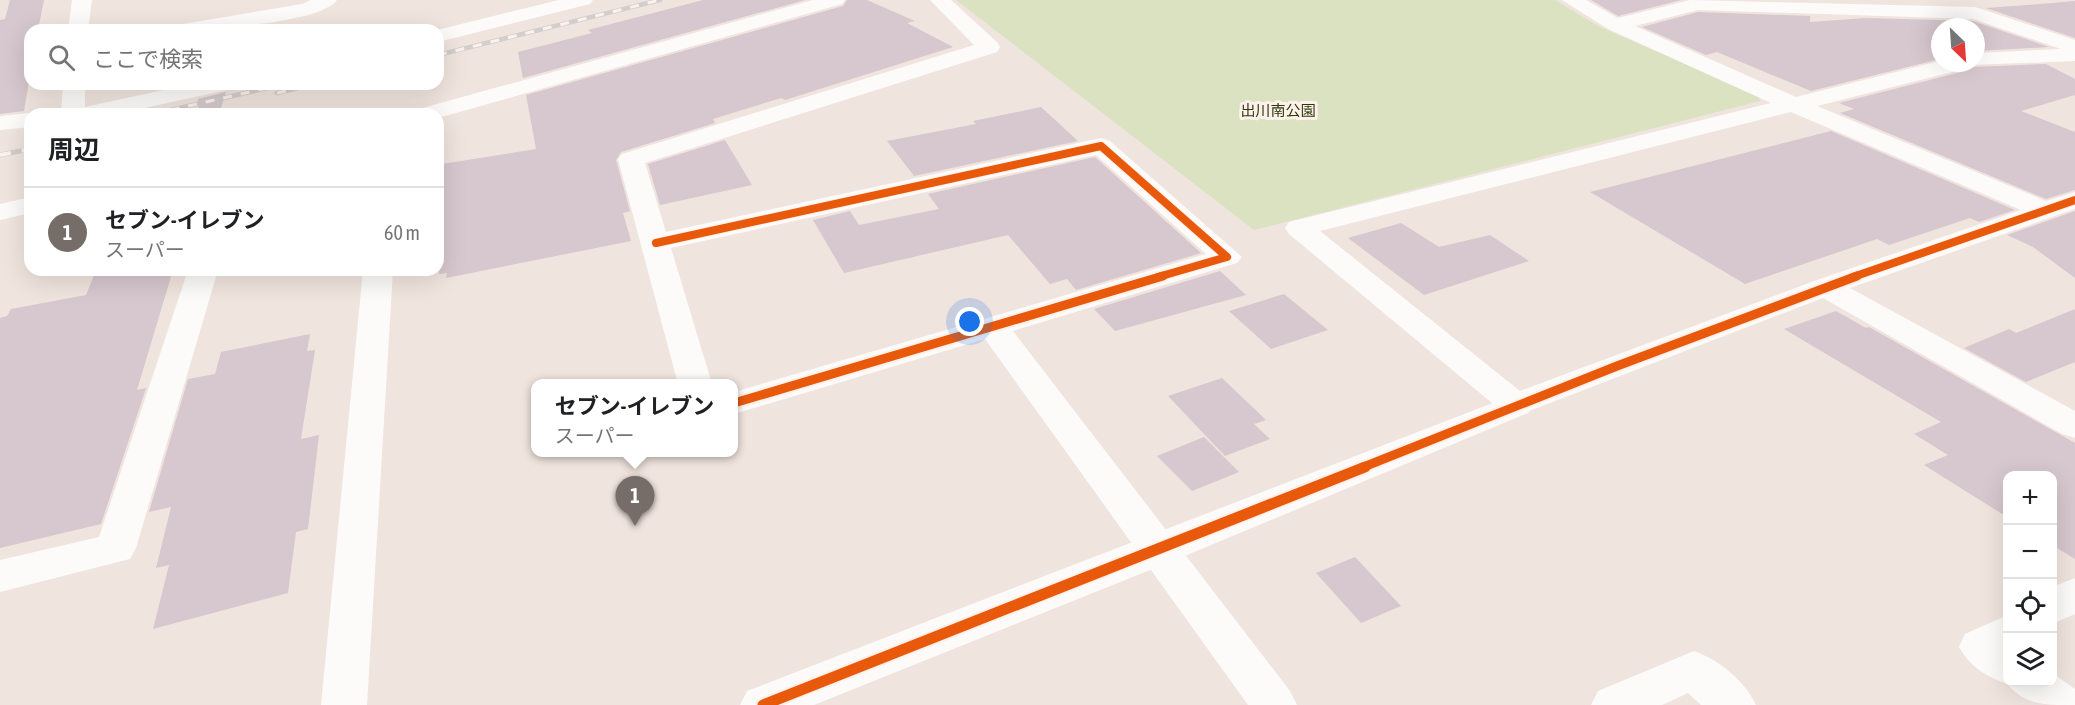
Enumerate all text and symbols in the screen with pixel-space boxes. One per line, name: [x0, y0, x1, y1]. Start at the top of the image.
north arrow: [1931, 18, 1985, 72]
search box: [24, 24, 444, 90]
icon: search: [45, 41, 78, 74]
text: ここで検索: [93, 46, 203, 72]
park label: 出川南公園: [1240, 102, 1316, 119]
text: 周辺: [48, 135, 100, 165]
text: セブン-イレブン: [105, 207, 265, 233]
text: 1: [63, 221, 72, 244]
text: 60 m: [384, 221, 420, 244]
text: スーパー: [105, 238, 185, 261]
your location: [955, 307, 984, 336]
popup: [531, 379, 738, 457]
text: セブン-イレブン: [555, 393, 714, 419]
text: スーパー: [555, 424, 635, 447]
map controls: [2003, 471, 2057, 687]
button: +: [2003, 471, 2057, 525]
pin: 1: [616, 476, 654, 526]
button: −: [2003, 525, 2057, 579]
button: locate: [2003, 579, 2057, 633]
button: layers: [2003, 633, 2057, 687]

